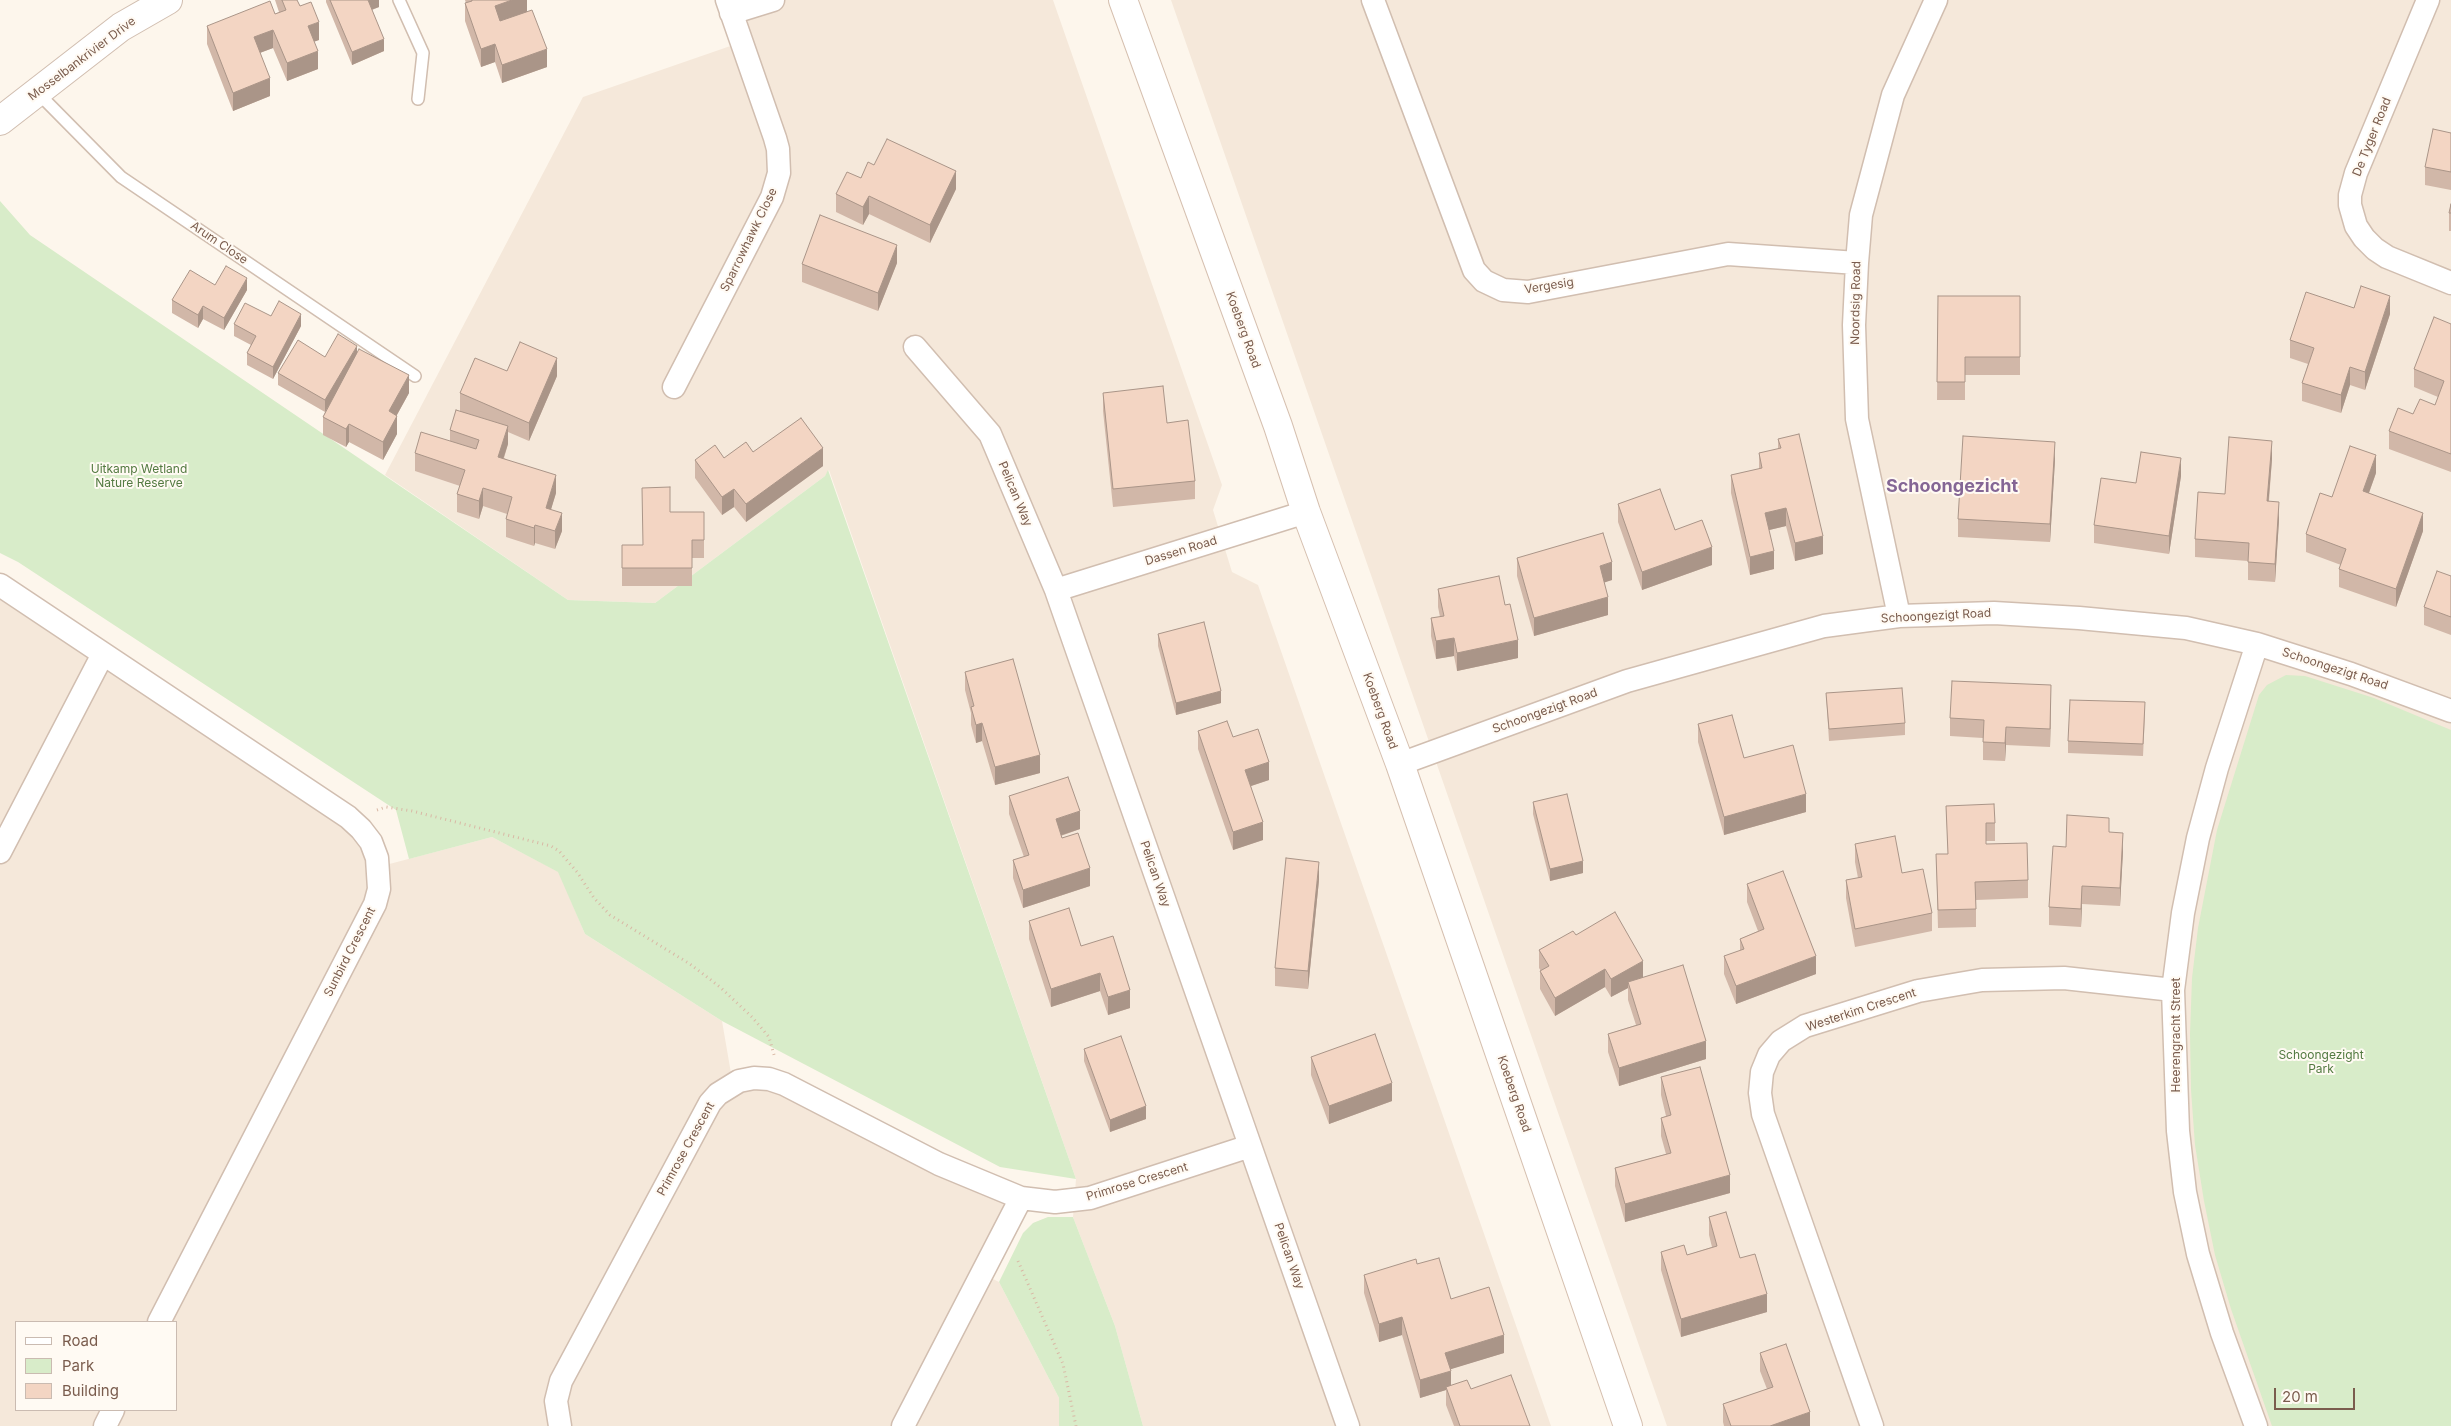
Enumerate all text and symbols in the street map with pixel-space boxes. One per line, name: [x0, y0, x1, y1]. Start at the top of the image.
street label: Mosselbankrivier Drive: [26, 14, 138, 104]
street label: De Tyger Road: [2350, 95, 2394, 179]
street label: Sparrowhawk Close: [718, 186, 780, 294]
street label: Arum Close: [188, 219, 250, 267]
street label: Noordsig Road: [1848, 261, 1864, 345]
street label: Vergesig: [1523, 275, 1575, 297]
street label: Koeberg Road: [1223, 290, 1263, 370]
street label: Pelican Way: [995, 459, 1035, 529]
park label: Uitkamp Wetland Nature Reserve: [91, 462, 187, 490]
district label: Schoongezicht: [1886, 476, 2018, 498]
street label: Dassen Road: [1143, 533, 1219, 569]
street label: Schoongezigt Road: [1880, 606, 1992, 626]
street label: Schoongezigt Road: [2280, 645, 2390, 693]
street label: Koeberg Road: [1360, 671, 1400, 751]
street label: Schoongezigt Road: [1491, 685, 1599, 737]
street label: Pelican Way: [1137, 839, 1173, 909]
street label: Sunbird Crescent: [321, 905, 379, 999]
street label: Heerengracht Street: [2169, 977, 2183, 1093]
street label: Westerkim Crescent: [1804, 985, 1918, 1035]
park label: Schoongezight Park: [2278, 1048, 2364, 1076]
street label: Koeberg Road: [1494, 1054, 1534, 1134]
street label: Primrose Crescent: [654, 1099, 718, 1199]
street label: Primrose Crescent: [1085, 1160, 1189, 1204]
street label: Pelican Way: [1271, 1221, 1307, 1291]
legend: [15, 1321, 178, 1411]
text: Road: [62, 1331, 98, 1350]
text: Park: [62, 1356, 94, 1375]
scale bar: [2276, 1378, 2357, 1410]
text: Building: [62, 1381, 119, 1400]
text: 20 m: [2282, 1387, 2318, 1406]

